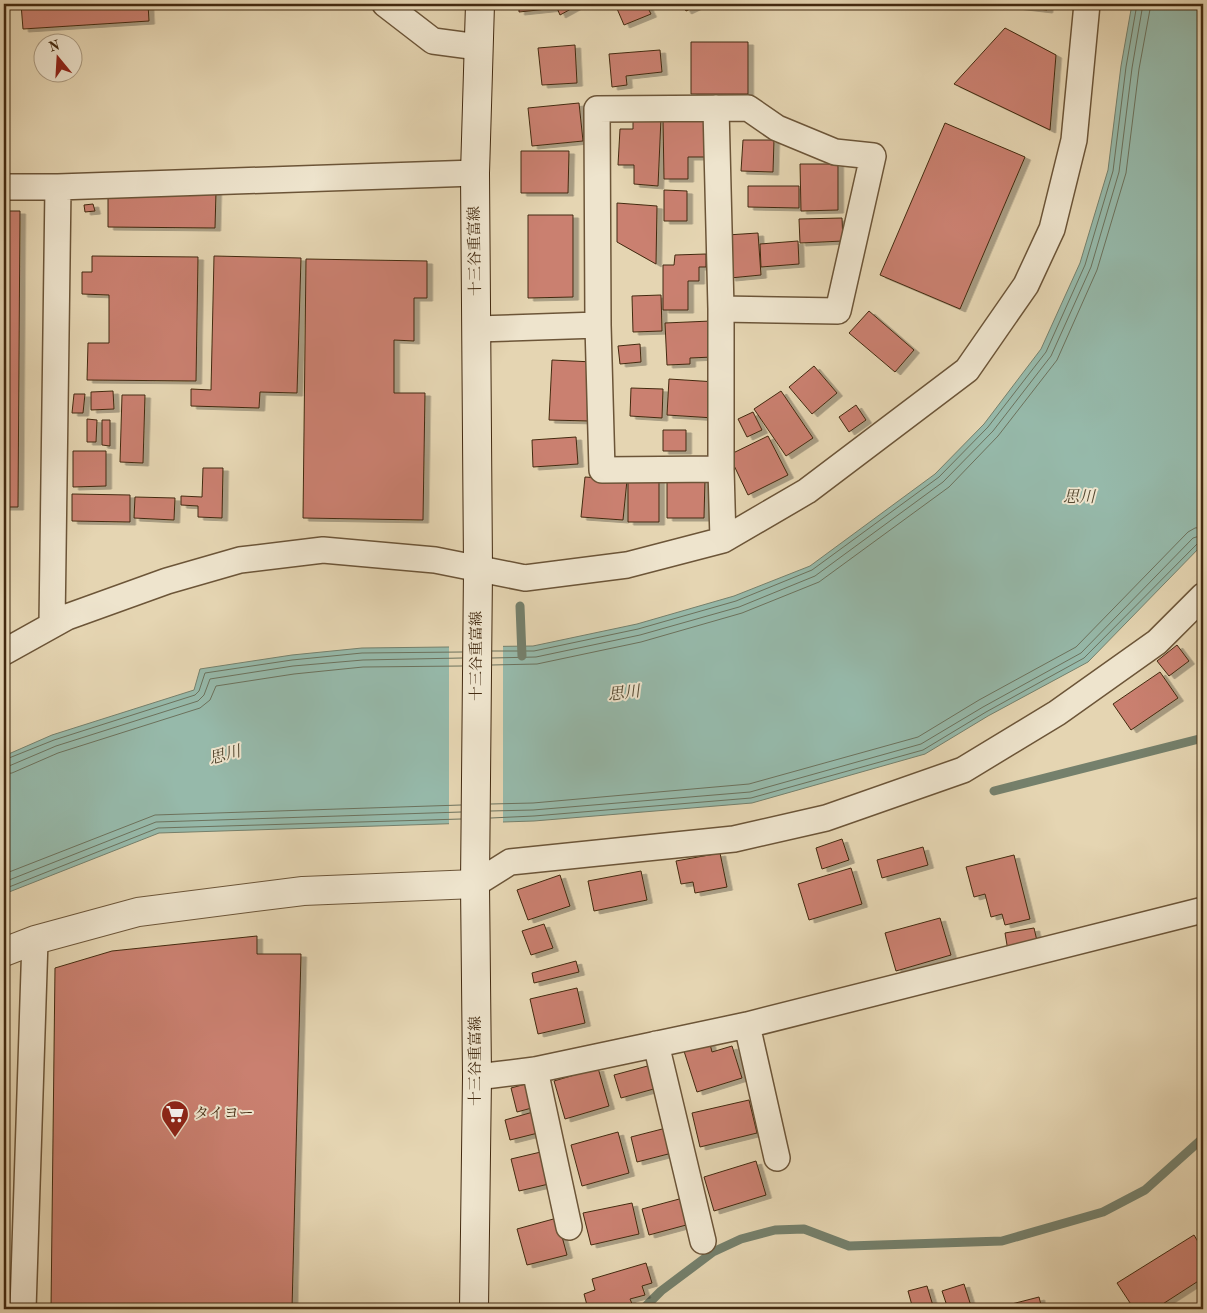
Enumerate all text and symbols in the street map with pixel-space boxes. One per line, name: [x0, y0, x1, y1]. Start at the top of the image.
north arrow: [32, 32, 82, 82]
text: N: [47, 38, 62, 55]
street label: 十三谷重富線: [466, 206, 484, 296]
water label: 思川: [1063, 488, 1097, 506]
street label: 十三谷重富線: [468, 611, 485, 701]
water label: 思川: [607, 682, 643, 704]
water label: 思川: [207, 742, 244, 768]
street label: 十三谷重富線: [467, 1016, 484, 1106]
supermarket icon: タイヨー: [160, 1099, 190, 1138]
place label: タイヨー: [194, 1106, 254, 1122]

